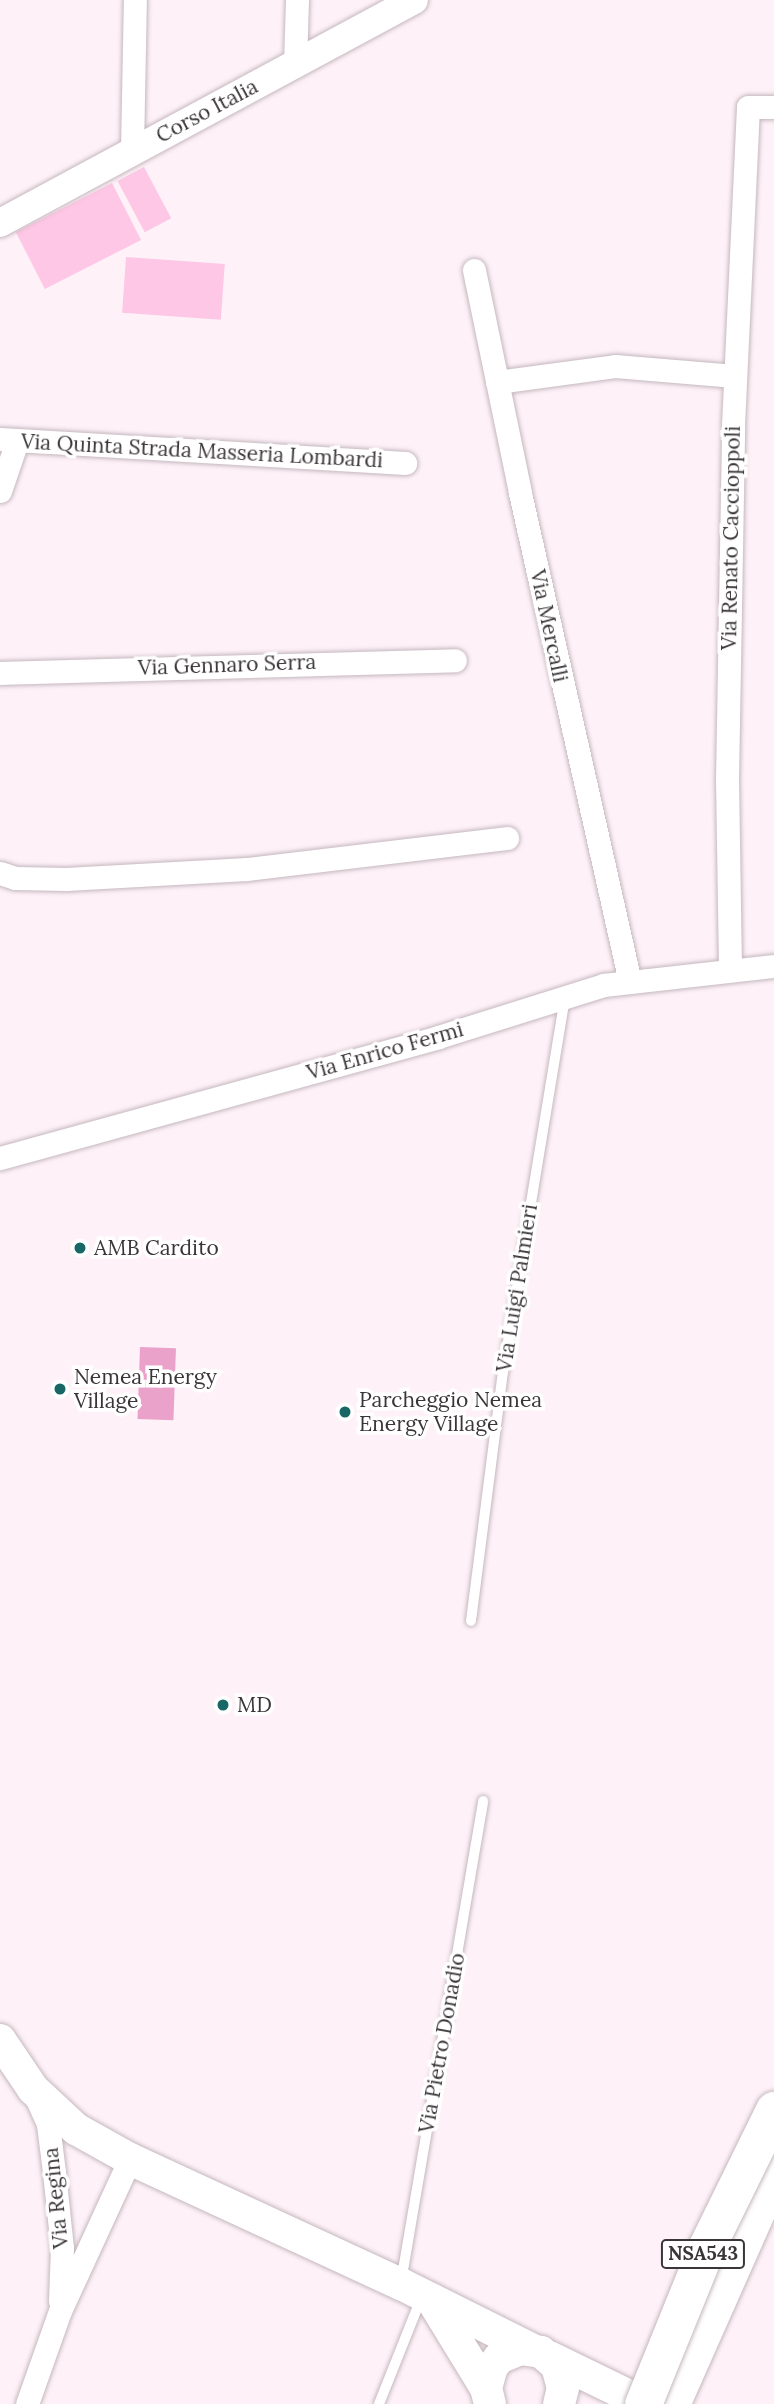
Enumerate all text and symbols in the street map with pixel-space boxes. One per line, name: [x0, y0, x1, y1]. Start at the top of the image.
street label: Corso Italia: [152, 74, 262, 148]
street label: Via Renato Caccioppoli: [716, 426, 746, 650]
street label: Via Quinta Strada Masseria Lombardi: [20, 429, 384, 473]
street label: Via Mercalli: [525, 567, 573, 685]
street label: Via Gennaro Serra: [137, 649, 317, 681]
street label: Via Enrico Fermi: [304, 1017, 466, 1085]
street label: Via Luigi Palmieri: [491, 1202, 543, 1374]
place label: AMB Cardito: [94, 1235, 219, 1261]
marker: AMB Cardito: [72, 1240, 88, 1256]
place label: Nemea Energy Village: [74, 1364, 217, 1414]
marker: Nemea Energy Village: [52, 1381, 68, 1397]
place label: Parcheggio Nemea Energy Village: [359, 1387, 542, 1437]
marker: Parcheggio Nemea Energy Village: [337, 1404, 353, 1420]
place label: MD: [237, 1692, 272, 1718]
marker: MD: [215, 1697, 231, 1713]
street label: Via Pietro Donadio: [414, 1951, 470, 2135]
street label: Via Regina: [38, 2146, 74, 2250]
road number: NSA543: [659, 2238, 747, 2270]

